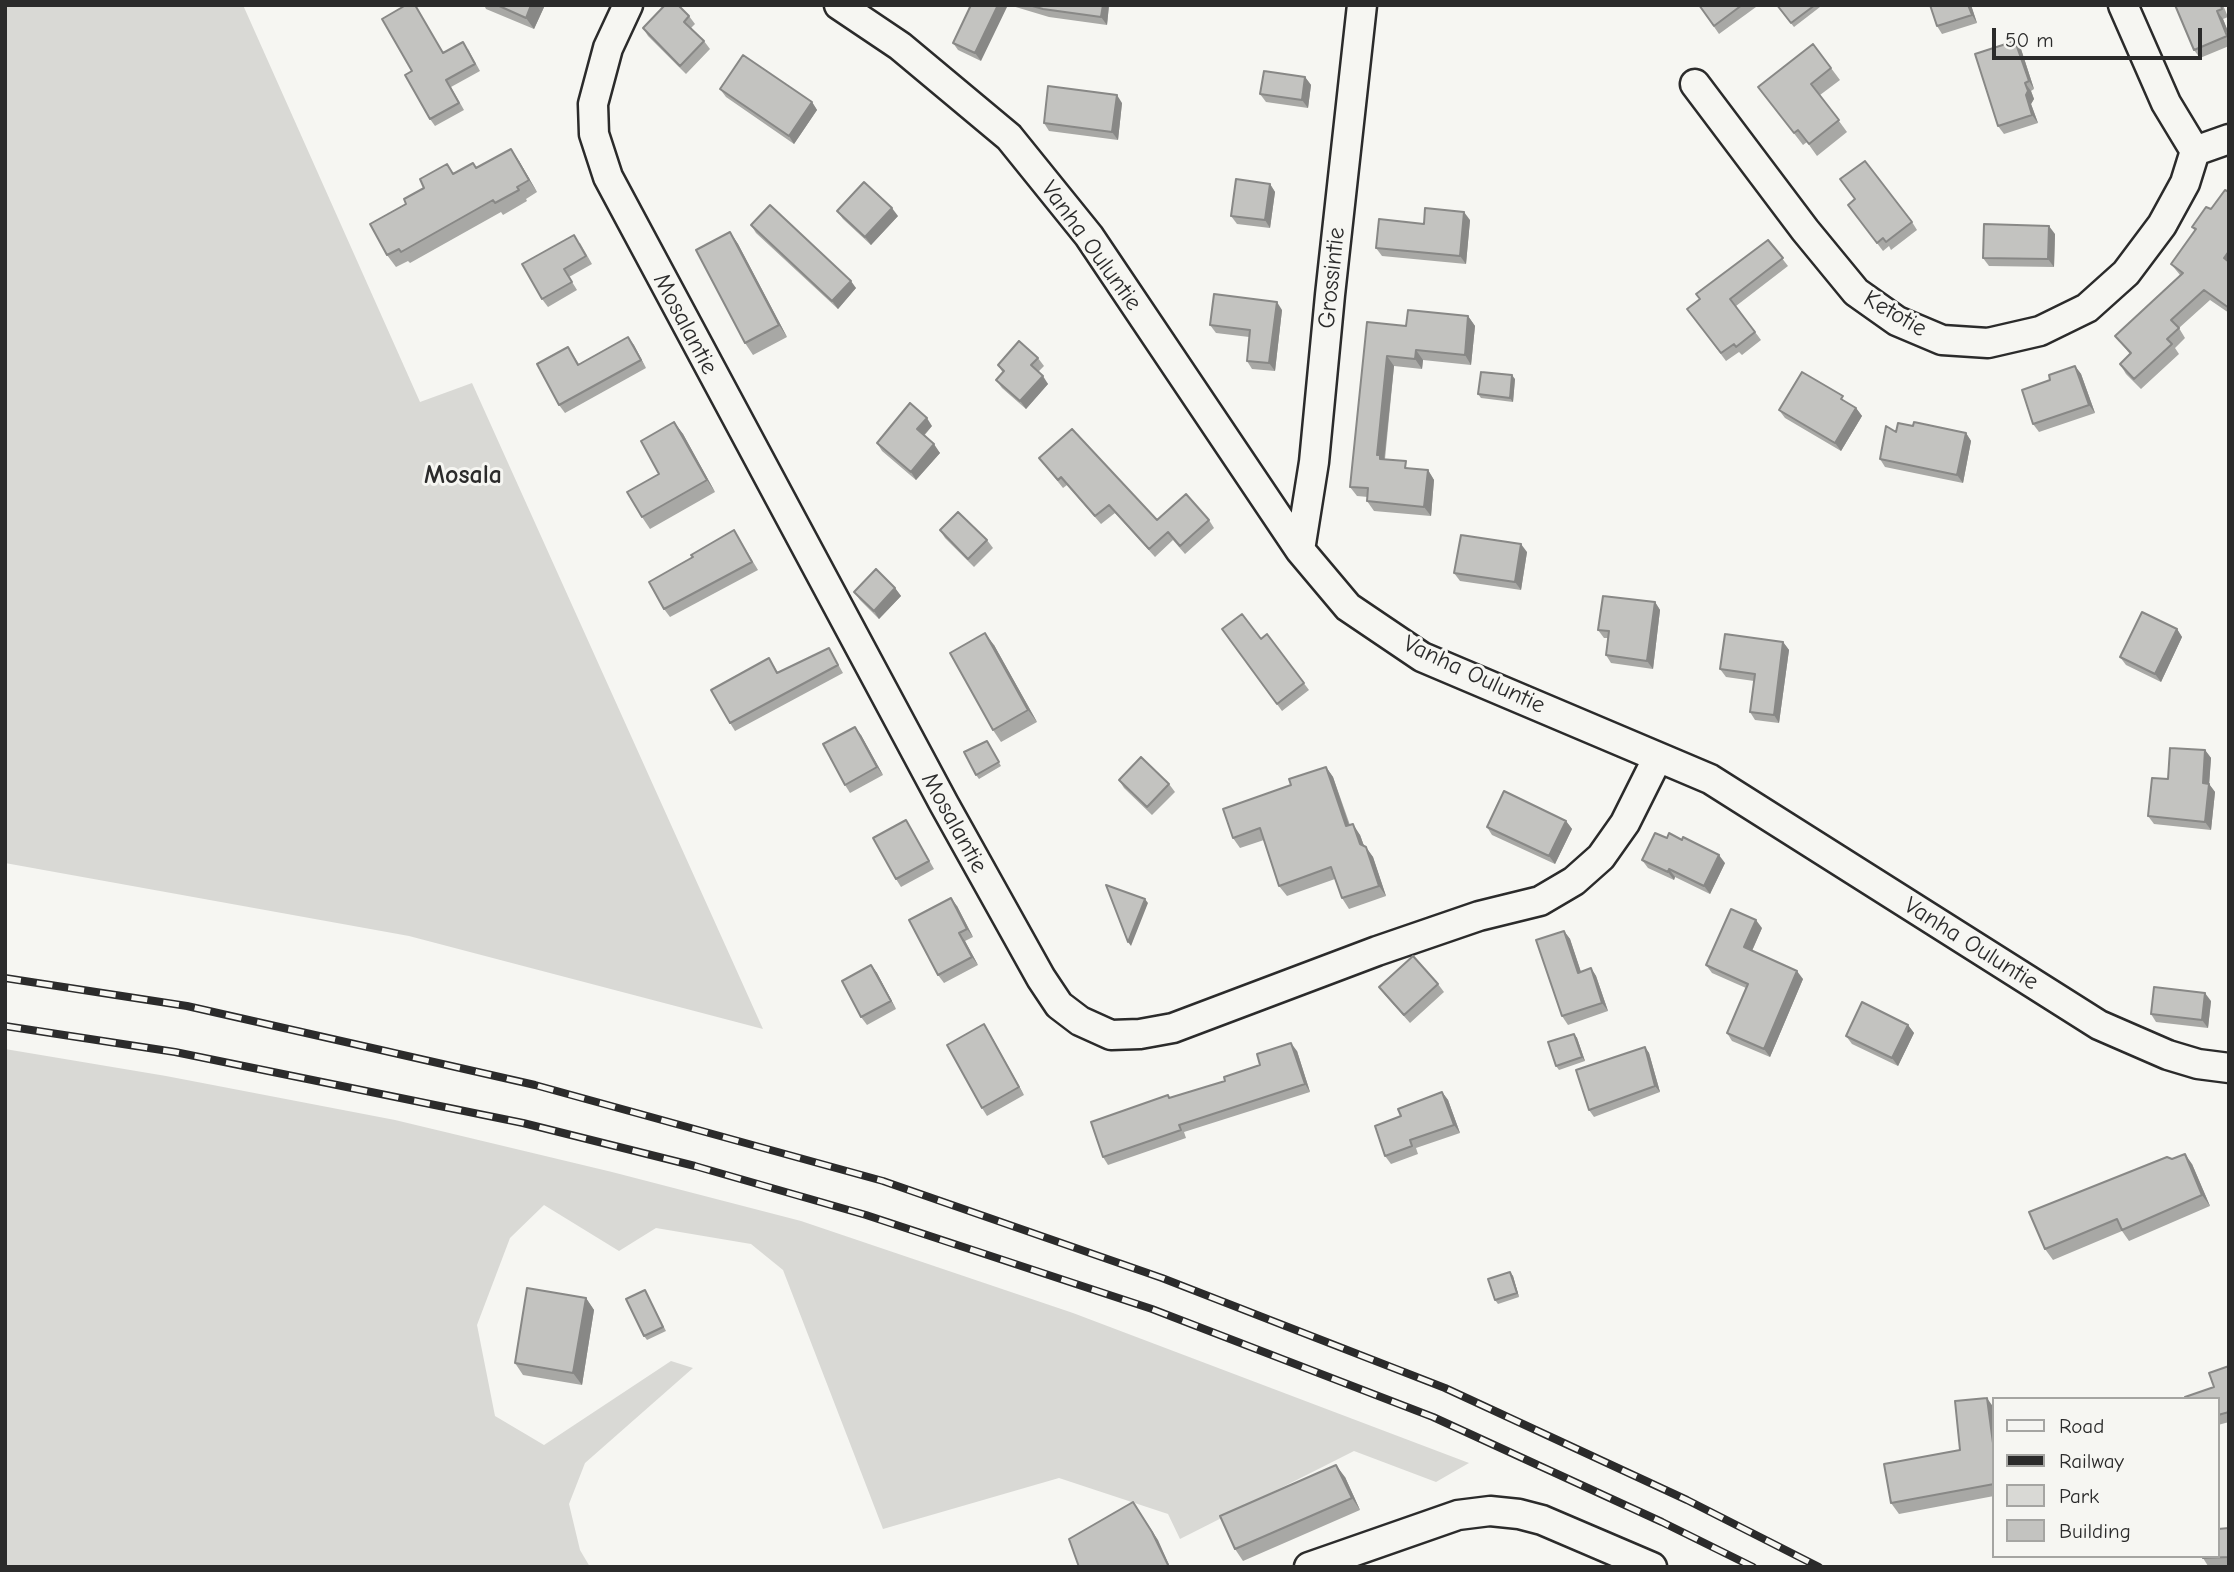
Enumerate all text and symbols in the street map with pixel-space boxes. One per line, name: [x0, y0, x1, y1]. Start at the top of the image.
scale bar: [1996, 14, 2206, 58]
text: 50 m: [2005, 28, 2054, 52]
street label: Vanha Ouluntie: [1034, 176, 1148, 316]
street label: Grossintie: [1312, 226, 1352, 330]
street label: Mosalantie: [646, 269, 724, 379]
street label: Ketotie: [1858, 284, 1932, 344]
district label: Mosala: [424, 460, 502, 492]
street label: Vanha Ouluntie: [1398, 630, 1550, 720]
street label: Mosalantie: [915, 768, 993, 878]
street label: Vanha Ouluntie: [1898, 891, 2044, 997]
legend: [1993, 1397, 2220, 1558]
text: Road: [2059, 1414, 2104, 1438]
text: Railway: [2059, 1449, 2124, 1473]
text: Park: [2059, 1484, 2099, 1508]
text: Building: [2059, 1519, 2131, 1543]

